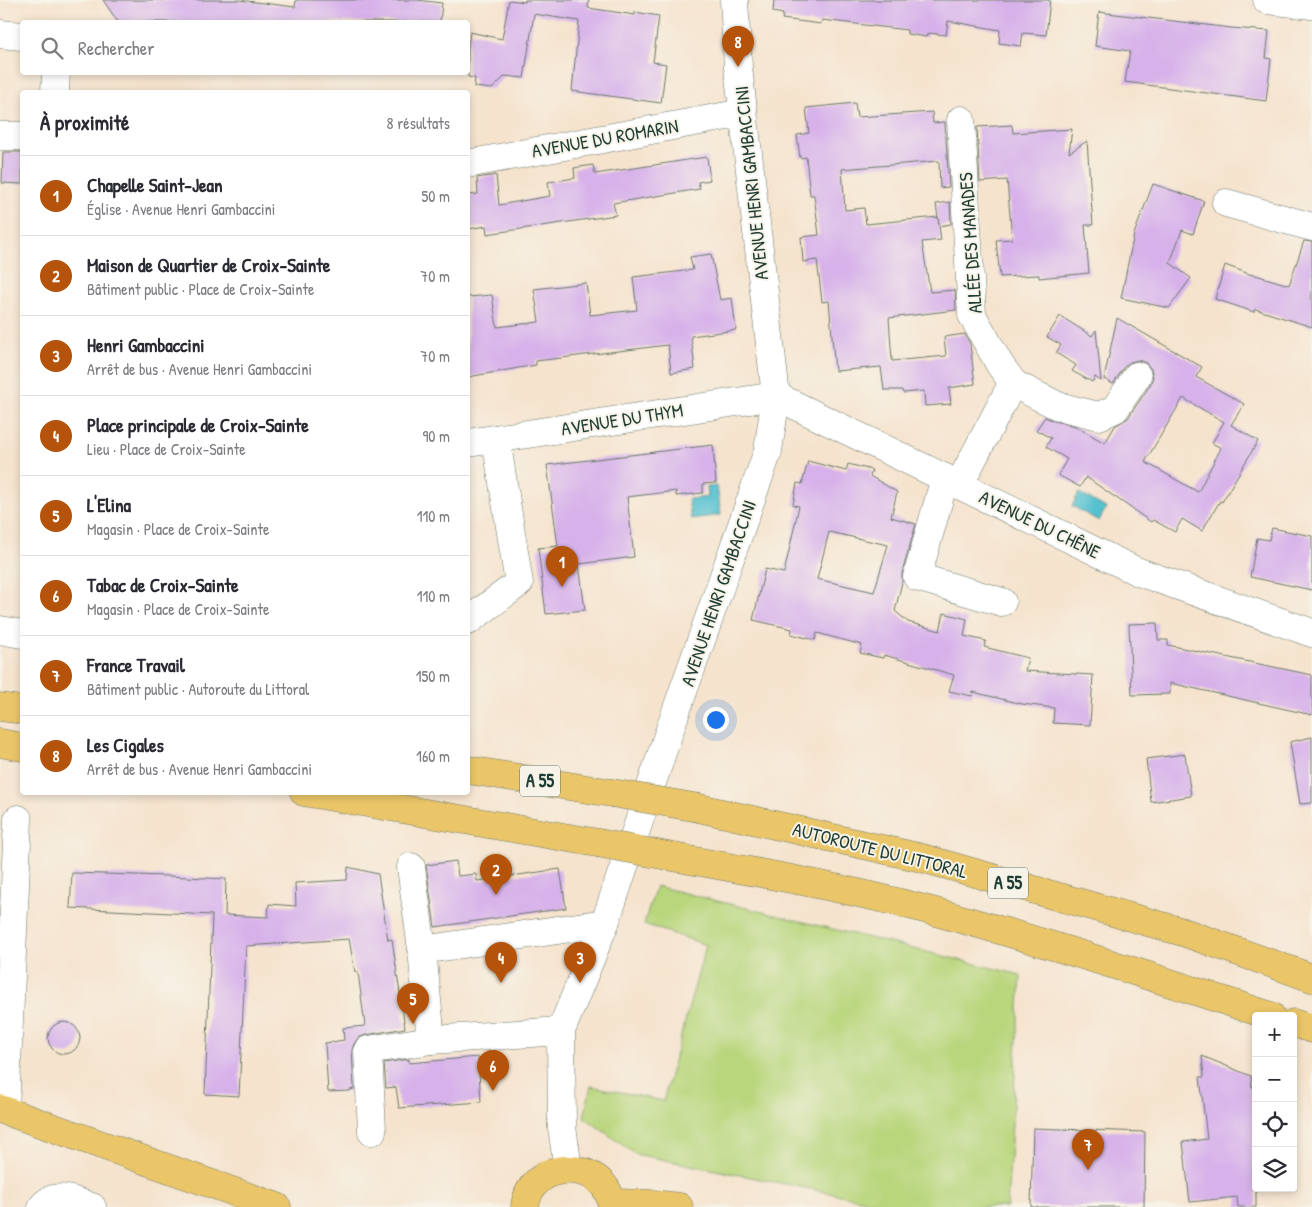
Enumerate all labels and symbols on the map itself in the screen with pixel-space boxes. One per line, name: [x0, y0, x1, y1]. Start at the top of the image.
pin: 8: [722, 26, 754, 67]
street label: AVENUE HENRI GAMBACCINI: [728, 85, 774, 281]
street label: AVENUE DU ROMARIN: [530, 112, 680, 164]
street label: ALLÉE DES MANADES: [952, 171, 988, 314]
street label: AVENUE DU THYM: [559, 397, 685, 441]
street label: AVENUE DU CHÊNE: [975, 483, 1105, 565]
street label: AVENUE HENRI GAMBACCINI: [674, 497, 762, 689]
pin: 1: [546, 546, 578, 587]
your location: [703, 707, 729, 733]
road number: A 55: [520, 766, 560, 796]
street label: AUTOROUTE DU LITTORAL: [790, 816, 970, 884]
pin: 2: [480, 854, 512, 895]
road number: A 55: [988, 868, 1028, 898]
pin: 4: [485, 942, 517, 983]
pin: 3: [564, 942, 596, 983]
pin: 5: [397, 983, 429, 1024]
pin: 6: [477, 1050, 509, 1091]
pin: 7: [1072, 1129, 1104, 1170]

